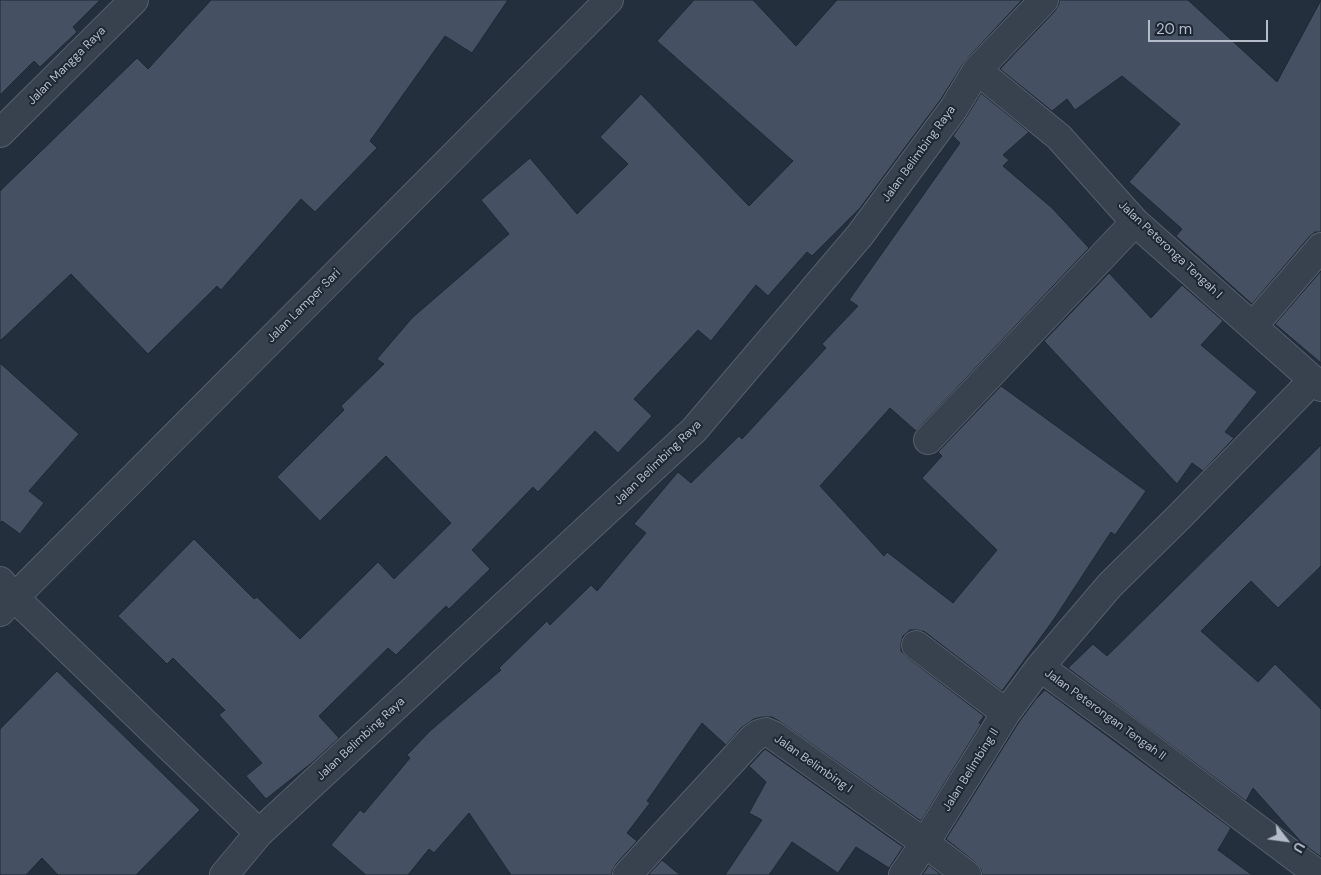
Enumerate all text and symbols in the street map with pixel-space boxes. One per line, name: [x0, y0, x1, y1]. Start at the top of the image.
scale bar: [1151, 10, 1271, 42]
text: 20 m: [1156, 19, 1192, 39]
street label: Jalan Mangga Raya: [25, 24, 109, 108]
street label: Jalan Belimbing Raya: [879, 103, 959, 205]
street label: Jalan Peteronga Tengah I: [1115, 198, 1225, 302]
street label: Jalan Lamper Sari: [264, 266, 344, 346]
street label: Jalan Belimbing Raya: [611, 418, 705, 508]
street label: Jalan Peterongan Tengah II: [1042, 666, 1168, 764]
street label: Jalan Belimbing Raya: [314, 694, 408, 784]
street label: Jalan Belimbing II: [940, 726, 1002, 814]
street label: Jalan Belimbing I: [771, 732, 855, 796]
north arrow: [1261, 815, 1311, 865]
text: U: [1289, 839, 1309, 856]

